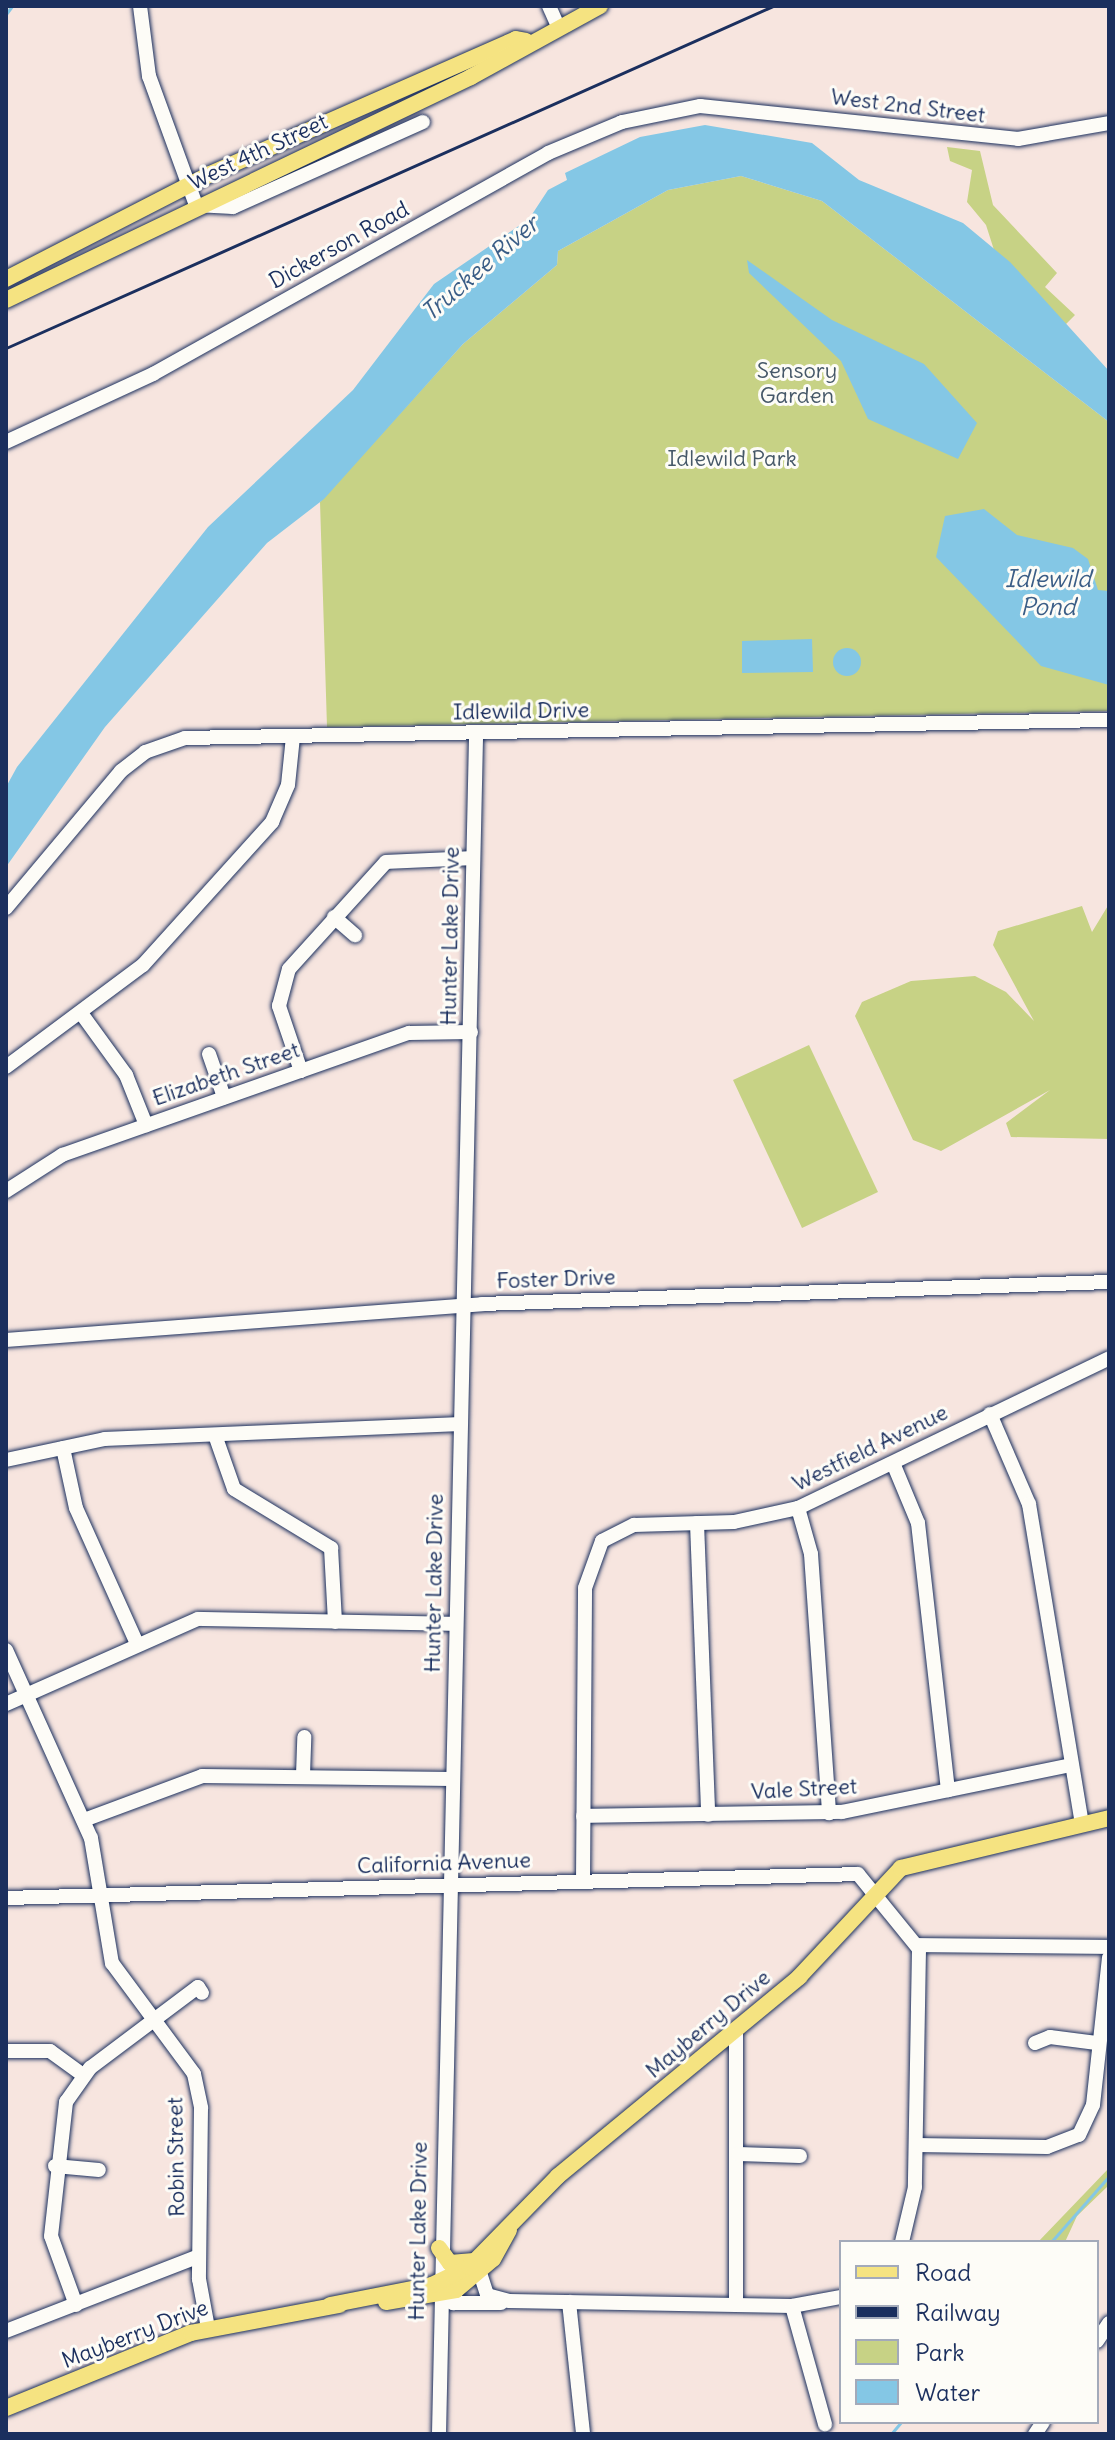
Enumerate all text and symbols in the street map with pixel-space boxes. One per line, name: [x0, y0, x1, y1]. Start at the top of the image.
street label: West 2nd Street: [829, 83, 987, 129]
street label: West 4th Street: [184, 108, 332, 196]
street label: Dickerson Road: [265, 196, 413, 294]
water label: Truckee River: [416, 209, 544, 327]
park label: Sensory Garden: [757, 357, 837, 408]
park label: Idlewild Park: [667, 446, 797, 472]
water label: Idlewild Pond: [1005, 565, 1091, 621]
street label: Idlewild Drive: [453, 697, 589, 725]
street label: Hunter Lake Drive: [435, 846, 465, 1026]
street label: Elizabeth Street: [149, 1036, 303, 1112]
street label: Foster Drive: [496, 1264, 616, 1294]
street label: Westfield Avenue: [788, 1399, 952, 1497]
street label: Hunter Lake Drive: [419, 1493, 449, 1673]
street label: Vale Street: [750, 1773, 858, 1805]
street label: California Avenue: [356, 1847, 532, 1879]
street label: Mayberry Drive: [640, 1964, 776, 2084]
street label: Robin Street: [162, 2097, 190, 2217]
street label: Hunter Lake Drive: [403, 2141, 433, 2321]
legend: [839, 2240, 1099, 2424]
text: Road: [915, 2257, 971, 2287]
street label: Mayberry Drive: [58, 2294, 212, 2374]
text: Railway: [915, 2297, 1001, 2327]
text: Park: [915, 2337, 965, 2367]
text: Water: [915, 2377, 980, 2407]

